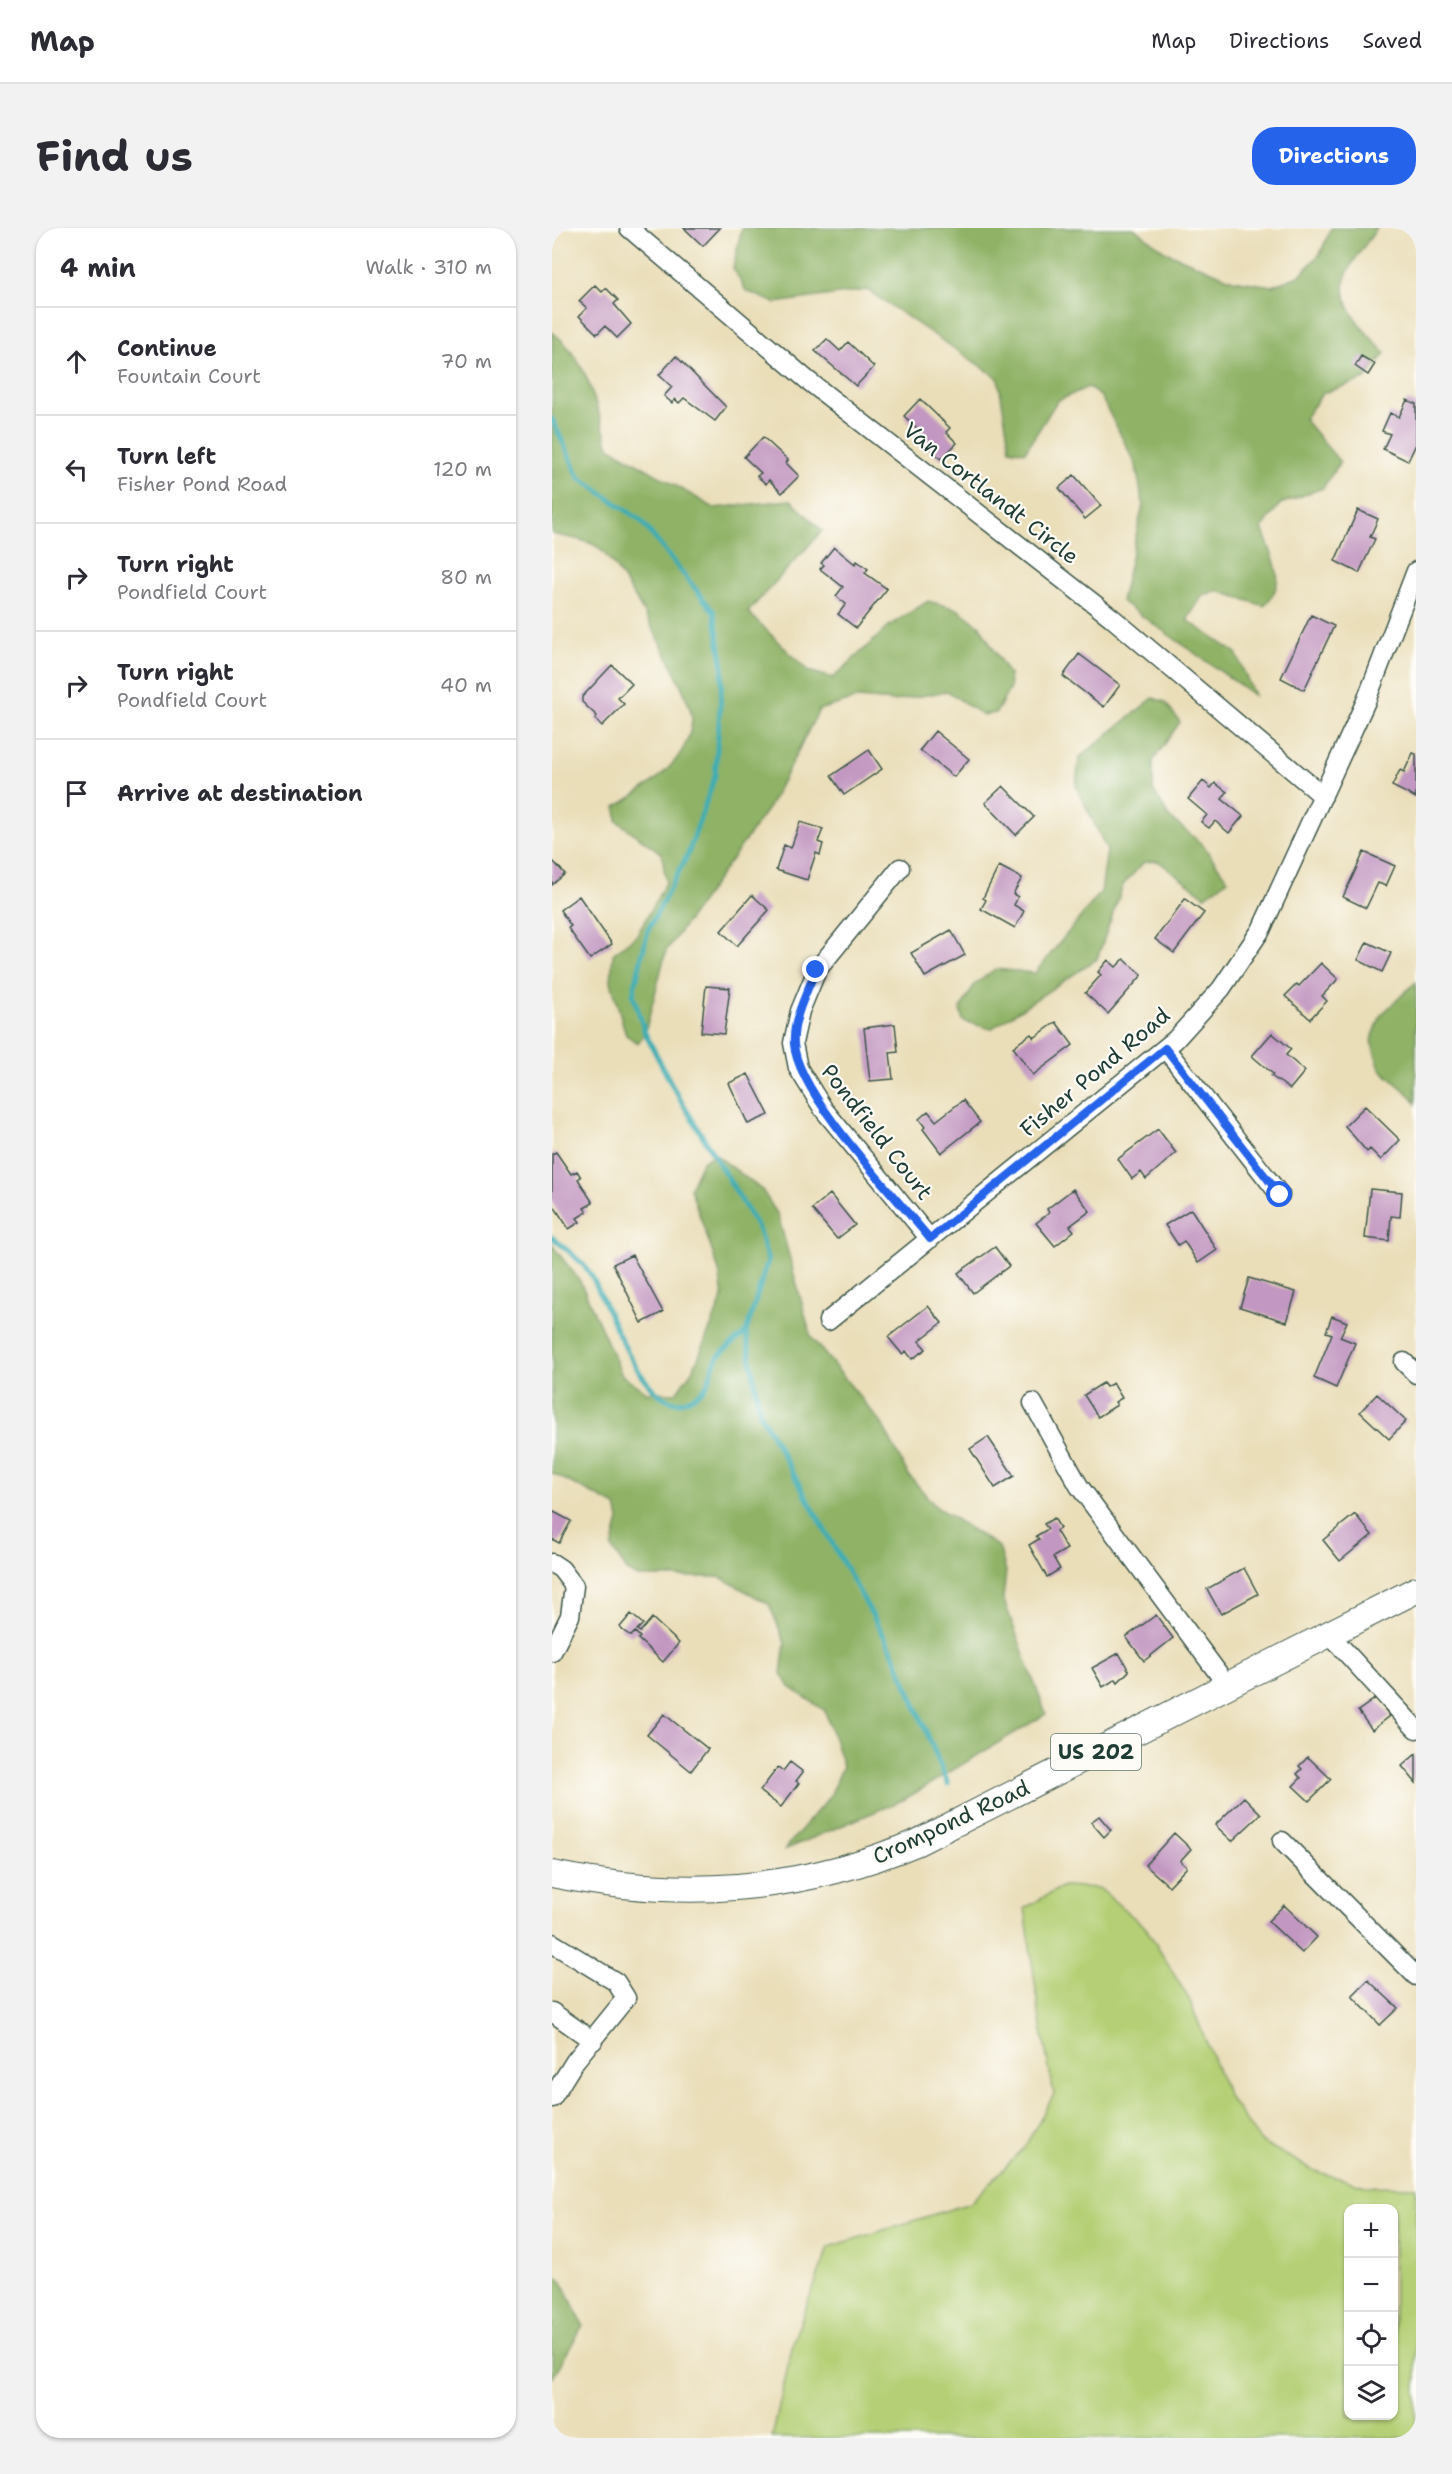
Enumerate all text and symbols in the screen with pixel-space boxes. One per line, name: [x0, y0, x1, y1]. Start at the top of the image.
text: Map: [30, 22, 95, 60]
text: Map: [1151, 27, 1196, 55]
text: Directions: [1229, 27, 1329, 55]
text: Saved: [1362, 27, 1422, 55]
button: Directions: [1252, 127, 1416, 185]
text: Find us: [36, 128, 193, 184]
text: 4 min: [60, 250, 136, 285]
text: Walk · 310 m: [366, 254, 492, 280]
text: Continue: [117, 334, 217, 363]
icon: ahead: [60, 345, 93, 378]
text: 70 m: [440, 348, 492, 374]
text: Fountain Court: [117, 363, 261, 389]
street label: Van Cortlandt Circle: [897, 415, 1085, 571]
text: Turn left: [117, 442, 216, 471]
icon: left: [60, 453, 93, 486]
text: 120 m: [433, 456, 492, 482]
text: Fisher Pond Road: [117, 471, 287, 497]
text: Turn right: [117, 550, 234, 579]
icon: right: [60, 561, 93, 594]
text: 80 m: [440, 564, 492, 590]
text: Pondfield Court: [117, 579, 267, 605]
text: Turn right: [117, 658, 234, 687]
icon: right: [60, 669, 93, 702]
text: 40 m: [440, 672, 492, 698]
text: Pondfield Court: [117, 687, 267, 713]
icon: arrive: [60, 777, 93, 810]
text: Arrive at destination: [117, 779, 363, 808]
route end: [802, 956, 828, 982]
street label: Fisher Pond Road: [1014, 1001, 1176, 1143]
street label: Pondfield Court: [815, 1058, 939, 1206]
route start: [1266, 1181, 1292, 1207]
road number: US 202: [1051, 1734, 1141, 1770]
street label: Crompond Road: [868, 1773, 1034, 1871]
map controls: [1344, 2204, 1398, 2420]
button: +: [1344, 2204, 1398, 2258]
button: −: [1344, 2258, 1398, 2312]
button: locate: [1344, 2312, 1398, 2366]
button: layers: [1344, 2366, 1398, 2420]

